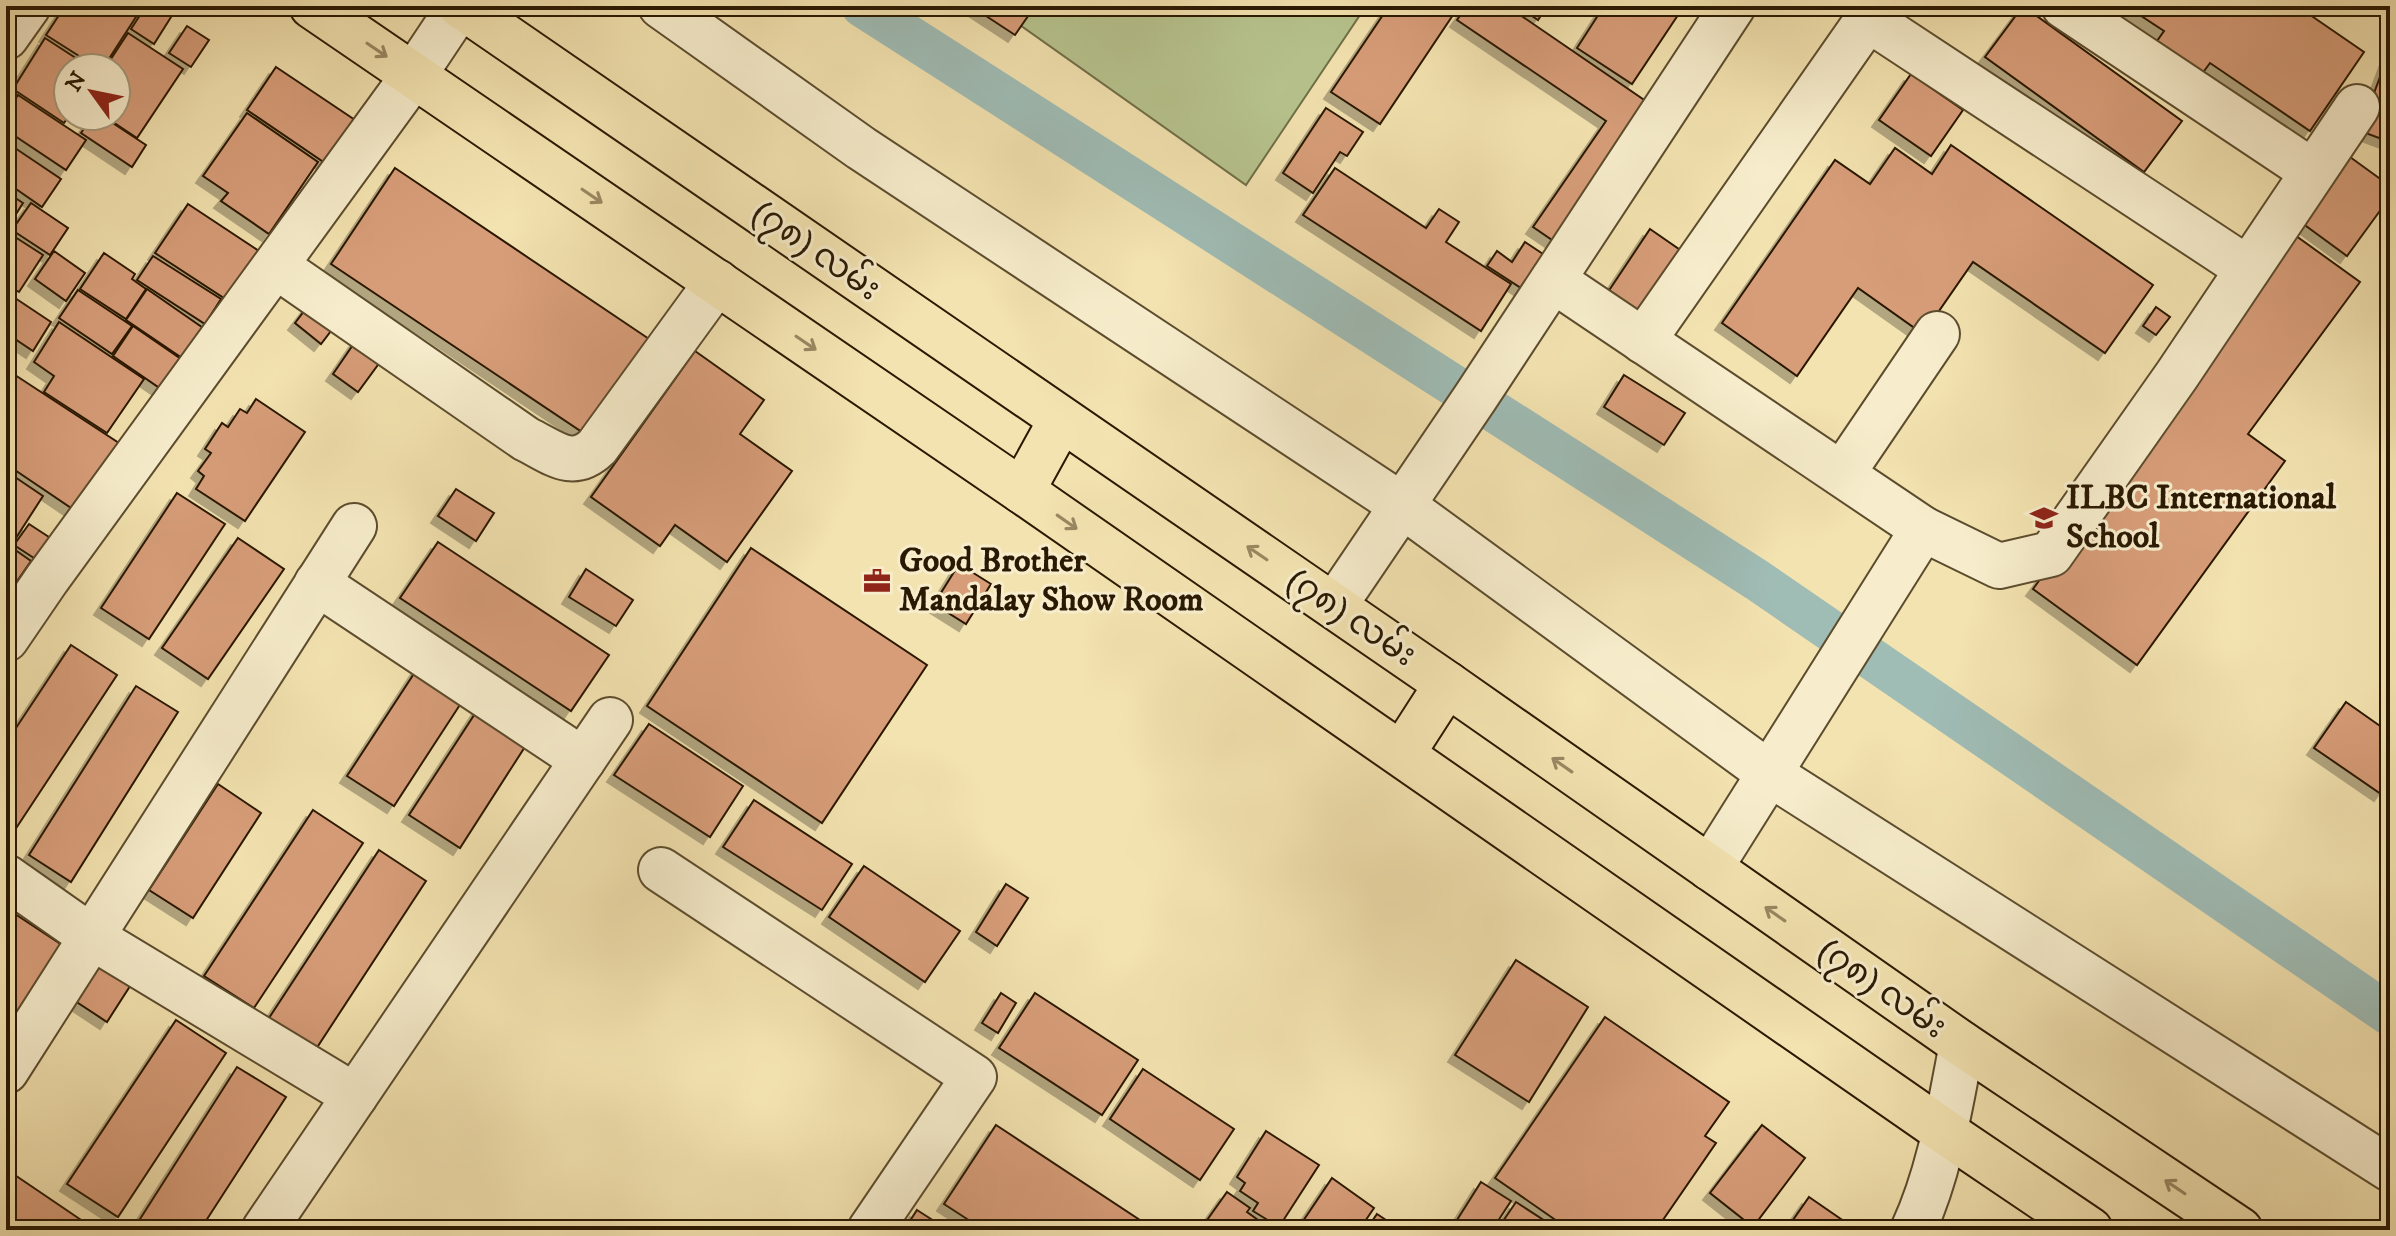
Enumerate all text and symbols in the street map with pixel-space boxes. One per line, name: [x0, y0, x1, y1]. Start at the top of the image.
one-way arrow: [365, 42, 388, 58]
north arrow: [52, 52, 132, 132]
text: N: [60, 67, 93, 97]
one-way arrow: [580, 188, 602, 204]
street label: (၇၈) လမ်း: [741, 188, 891, 314]
one-way arrow: [795, 335, 817, 351]
place label: ILBC International School: [2066, 477, 2337, 558]
school or university icon: ILBC International School: [2029, 503, 2059, 533]
one-way arrow: [1055, 514, 1077, 530]
place label: Good Brother Mandalay Show Room: [899, 540, 1204, 621]
one-way arrow: [1246, 545, 1268, 561]
street label: (၇၈) လမ်း: [1275, 555, 1427, 681]
office icon: Good Brother Mandalay Show Room: [862, 566, 892, 596]
one-way arrow: [1552, 757, 1574, 773]
one-way arrow: [1765, 906, 1787, 922]
street label: (၇၈) လမ်း: [1807, 926, 1957, 1052]
one-way arrow: [2165, 1178, 2187, 1195]

